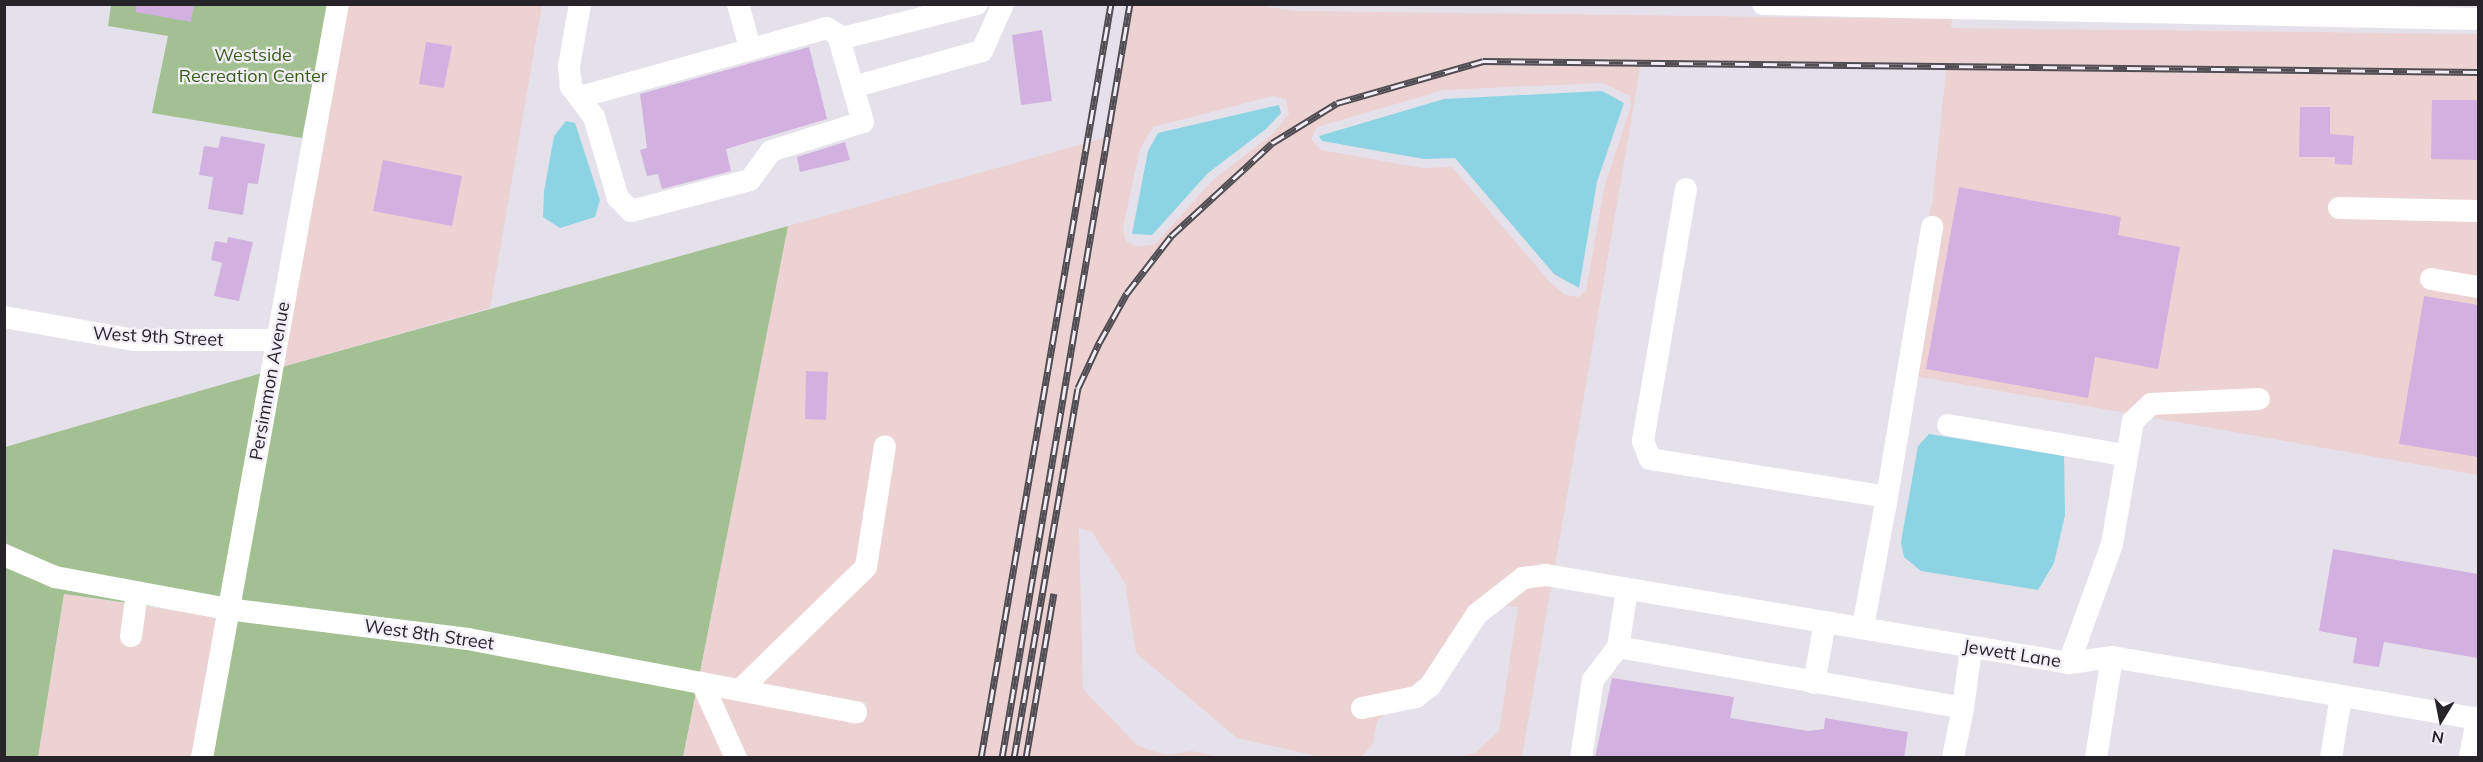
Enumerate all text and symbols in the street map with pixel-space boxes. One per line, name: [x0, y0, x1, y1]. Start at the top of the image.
park label: Westside Recreation Center: [179, 45, 327, 88]
street label: Persimmon Avenue: [245, 300, 295, 462]
street label: West 9th Street: [92, 323, 224, 351]
street label: West 8th Street: [363, 615, 495, 655]
street label: Jewett Lane: [1961, 636, 2063, 672]
north arrow: [2411, 690, 2471, 750]
text: N: [2430, 727, 2446, 749]

